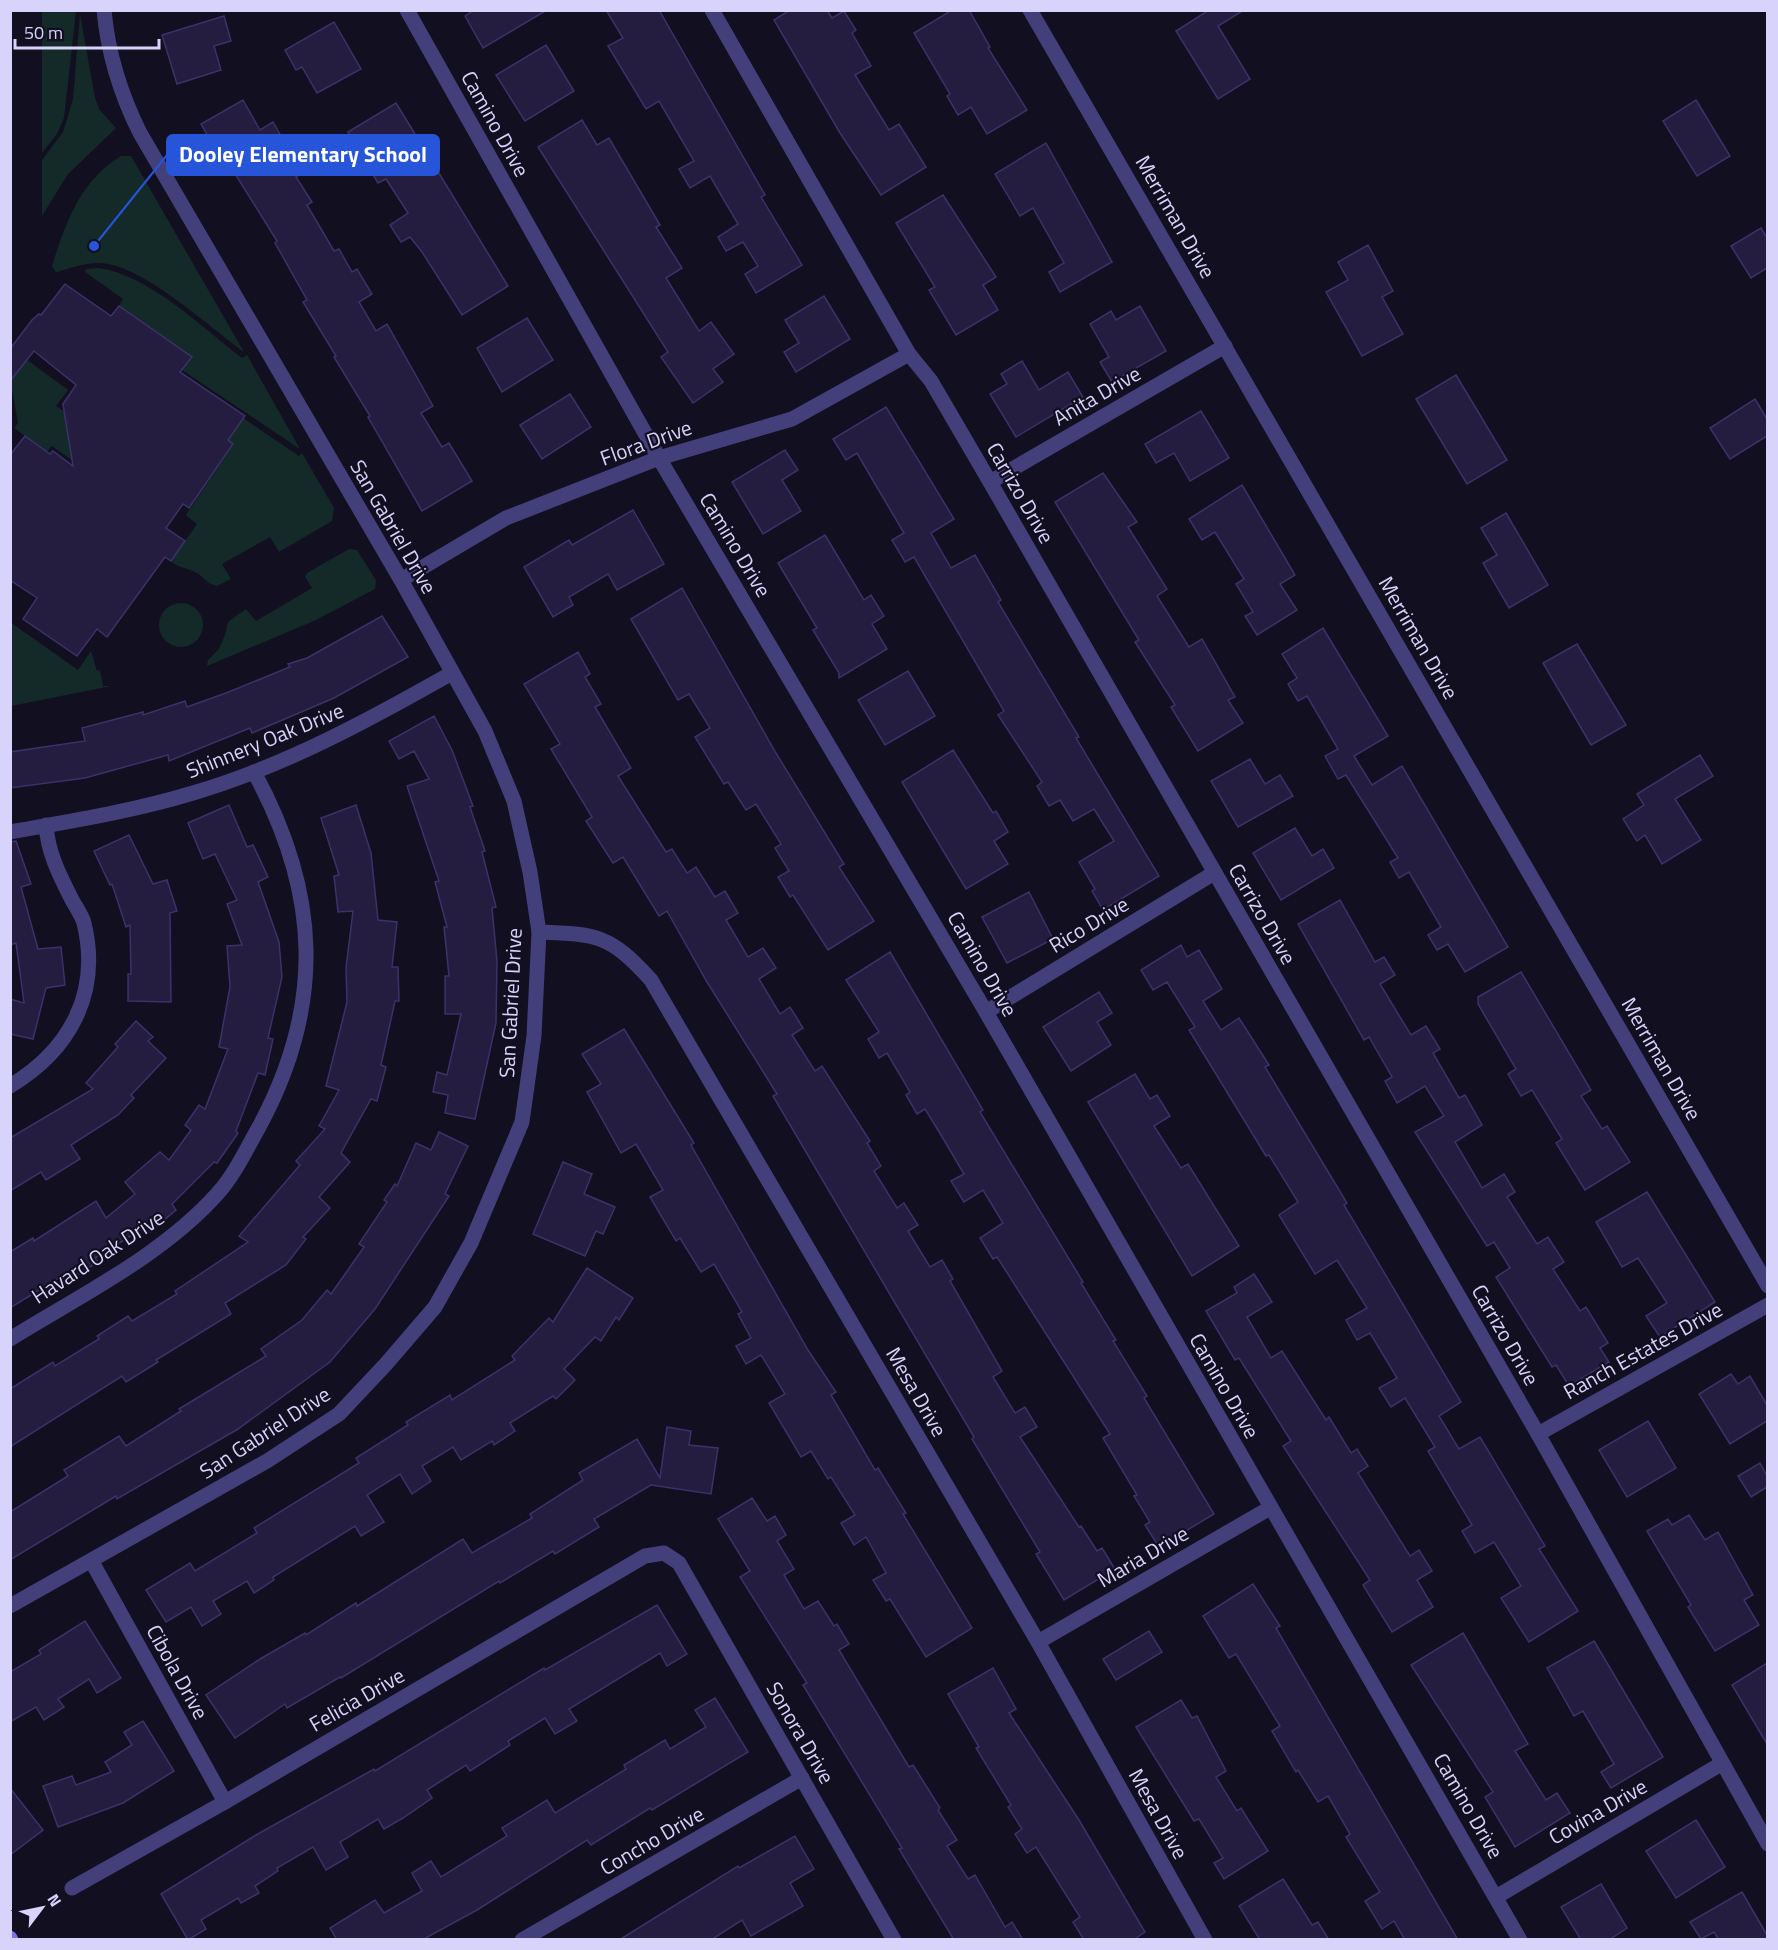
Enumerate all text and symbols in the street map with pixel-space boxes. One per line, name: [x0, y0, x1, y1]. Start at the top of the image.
scale bar: [15, 12, 159, 50]
text: 50 m: [24, 19, 63, 46]
street label: Camino Drive: [454, 65, 538, 182]
callout: Dooley Elementary School: [167, 135, 439, 175]
text: Dooley Elementary School: [179, 137, 427, 171]
street label: Merriman Drive: [1128, 149, 1224, 284]
street label: Anita Drive: [1047, 357, 1146, 433]
street label: Flora Drive: [595, 411, 696, 473]
street label: Carrizo Drive: [979, 436, 1063, 549]
street label: San Gabriel Drive: [342, 453, 445, 600]
street label: Camino Drive: [692, 486, 780, 603]
street label: Merriman Drive: [1371, 570, 1467, 705]
street label: Shinnery Oak Drive: [181, 694, 348, 786]
street label: Carrizo Drive: [1221, 857, 1305, 970]
street label: Rico Drive: [1042, 888, 1135, 961]
street label: Camino Drive: [940, 905, 1026, 1022]
street label: San Gabriel Drive: [490, 927, 530, 1079]
street label: Merriman Drive: [1614, 991, 1710, 1126]
street label: Havard Oak Drive: [25, 1201, 170, 1311]
street label: Carrizo Drive: [1464, 1278, 1548, 1391]
street label: Ranch Estates Drive: [1557, 1293, 1728, 1407]
street label: Camino Drive: [1182, 1327, 1268, 1444]
street label: Mesa Drive: [878, 1341, 955, 1442]
street label: San Gabriel Drive: [193, 1378, 336, 1486]
street label: Maria Drive: [1091, 1517, 1194, 1595]
street label: Cibola Drive: [139, 1618, 217, 1725]
street label: Felicia Drive: [303, 1659, 410, 1739]
street label: Sonora Drive: [759, 1675, 843, 1790]
street label: Camino Drive: [1426, 1747, 1512, 1864]
street label: Mesa Drive: [1121, 1762, 1197, 1865]
street label: Covina Drive: [1542, 1770, 1653, 1852]
street label: Concho Drive: [593, 1797, 710, 1883]
north arrow: [12, 1878, 72, 1938]
text: N: [42, 1889, 68, 1911]

